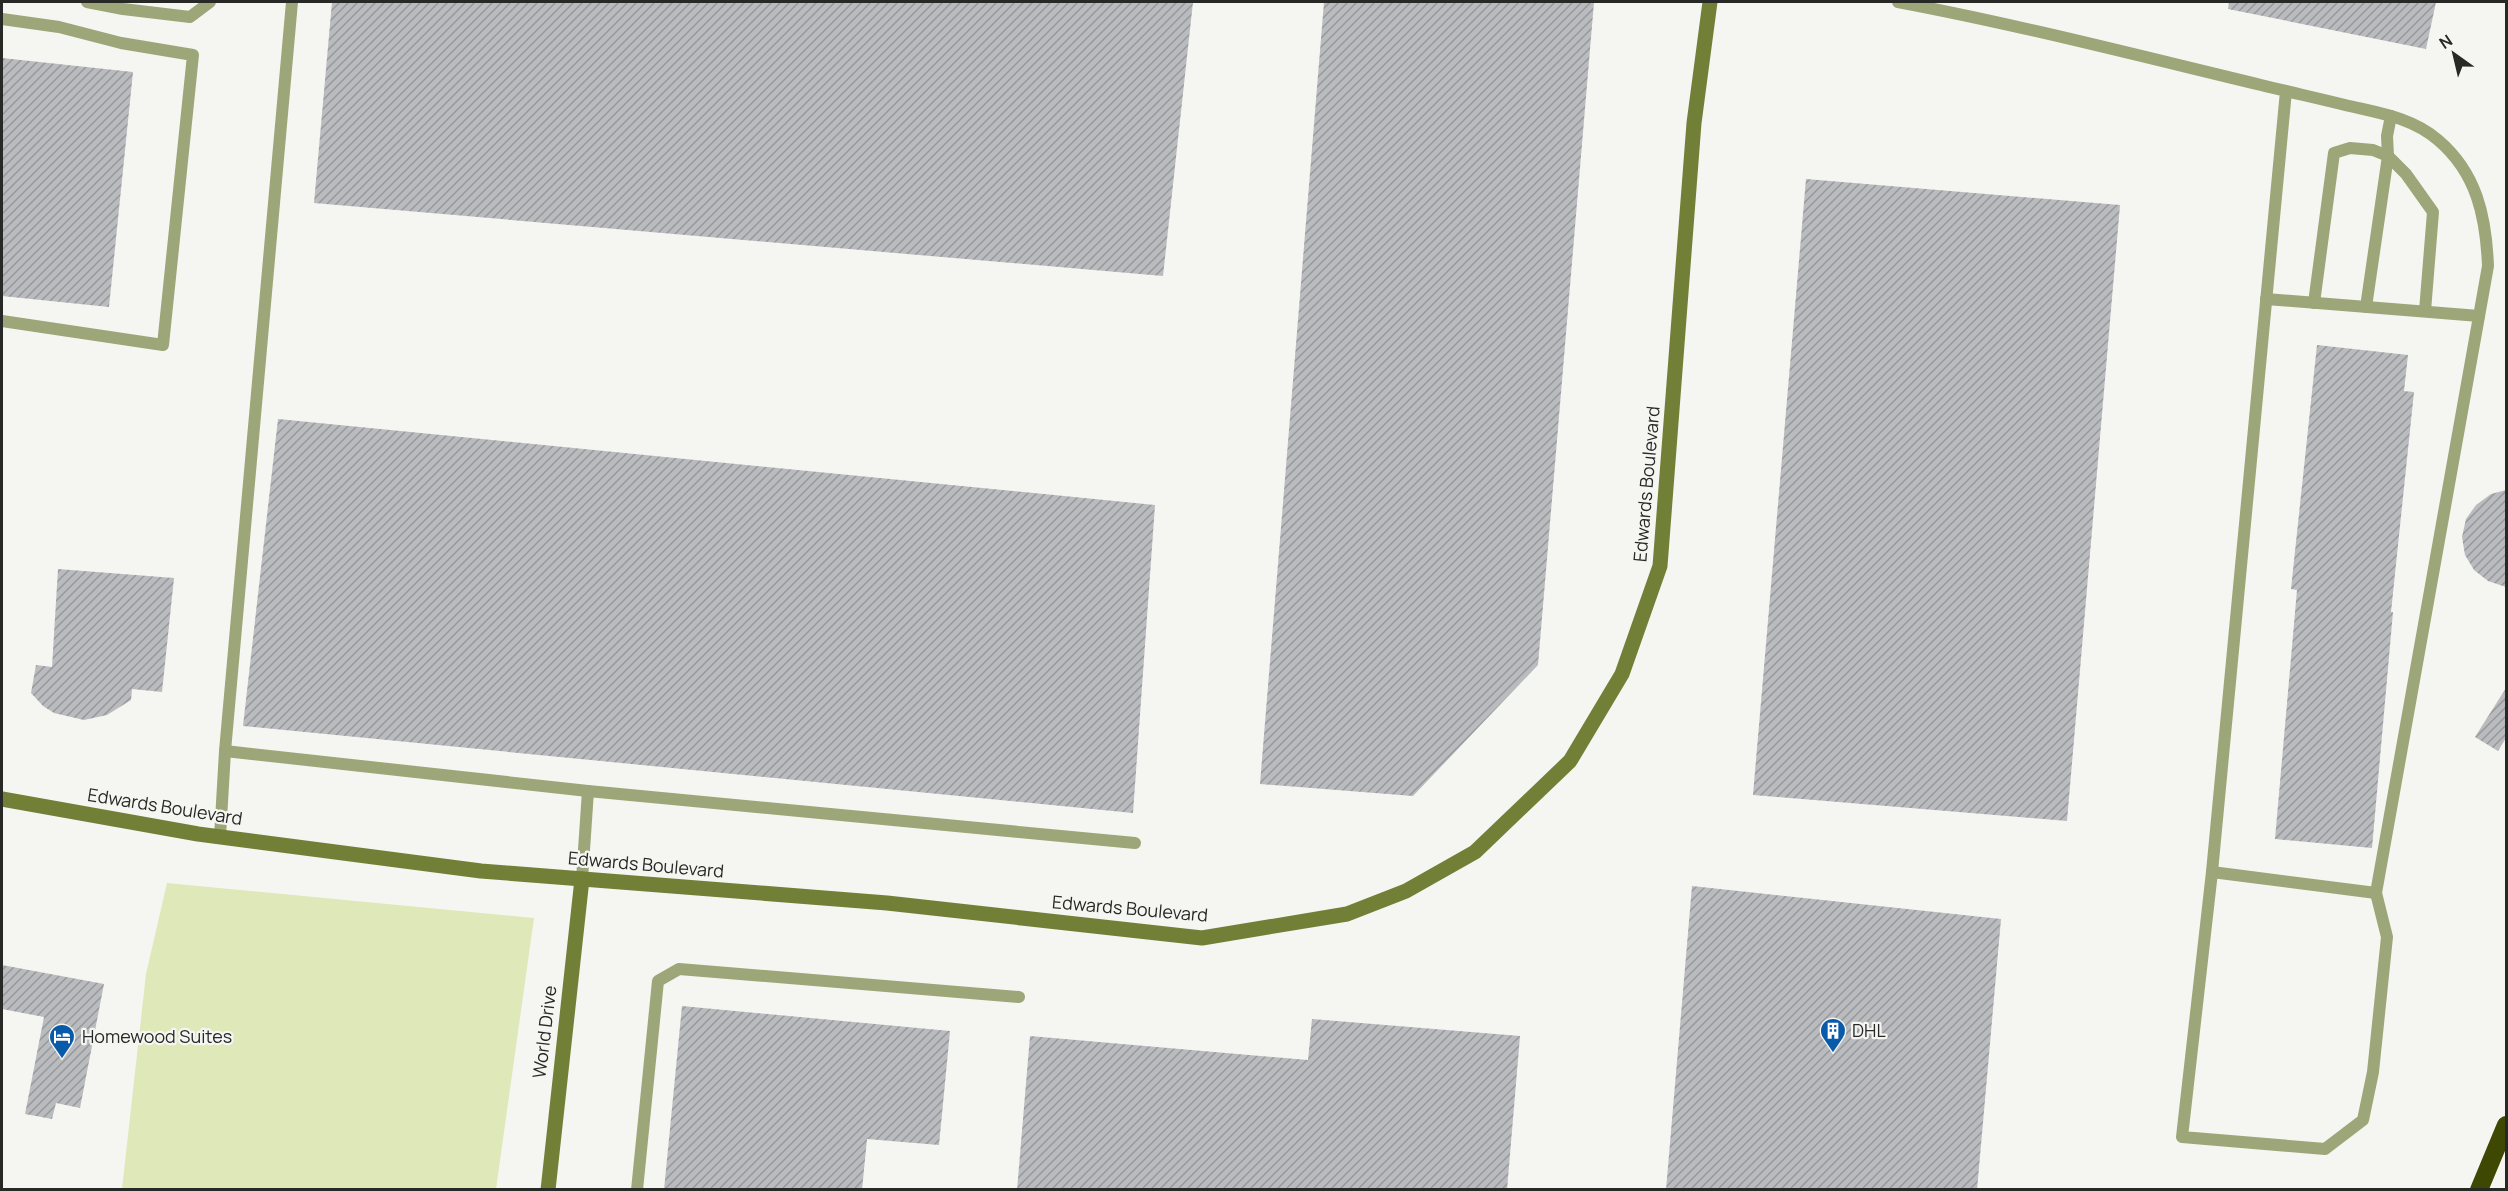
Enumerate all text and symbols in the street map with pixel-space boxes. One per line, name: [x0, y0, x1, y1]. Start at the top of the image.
north arrow: [2424, 24, 2484, 84]
text: N: [2435, 29, 2457, 54]
street label: Edwards Boulevard: [1627, 405, 1665, 563]
street label: Edwards Boulevard: [86, 782, 244, 830]
street label: Edwards Boulevard: [567, 845, 725, 883]
street label: Edwards Boulevard: [1051, 889, 1209, 927]
street label: World Drive: [526, 984, 562, 1080]
building icon: DHL: [1818, 1016, 1848, 1054]
place label: DHL: [1852, 1018, 1886, 1042]
hotel icon: Homewood Suites: [47, 1022, 77, 1060]
place label: Homewood Suites: [82, 1024, 232, 1048]

